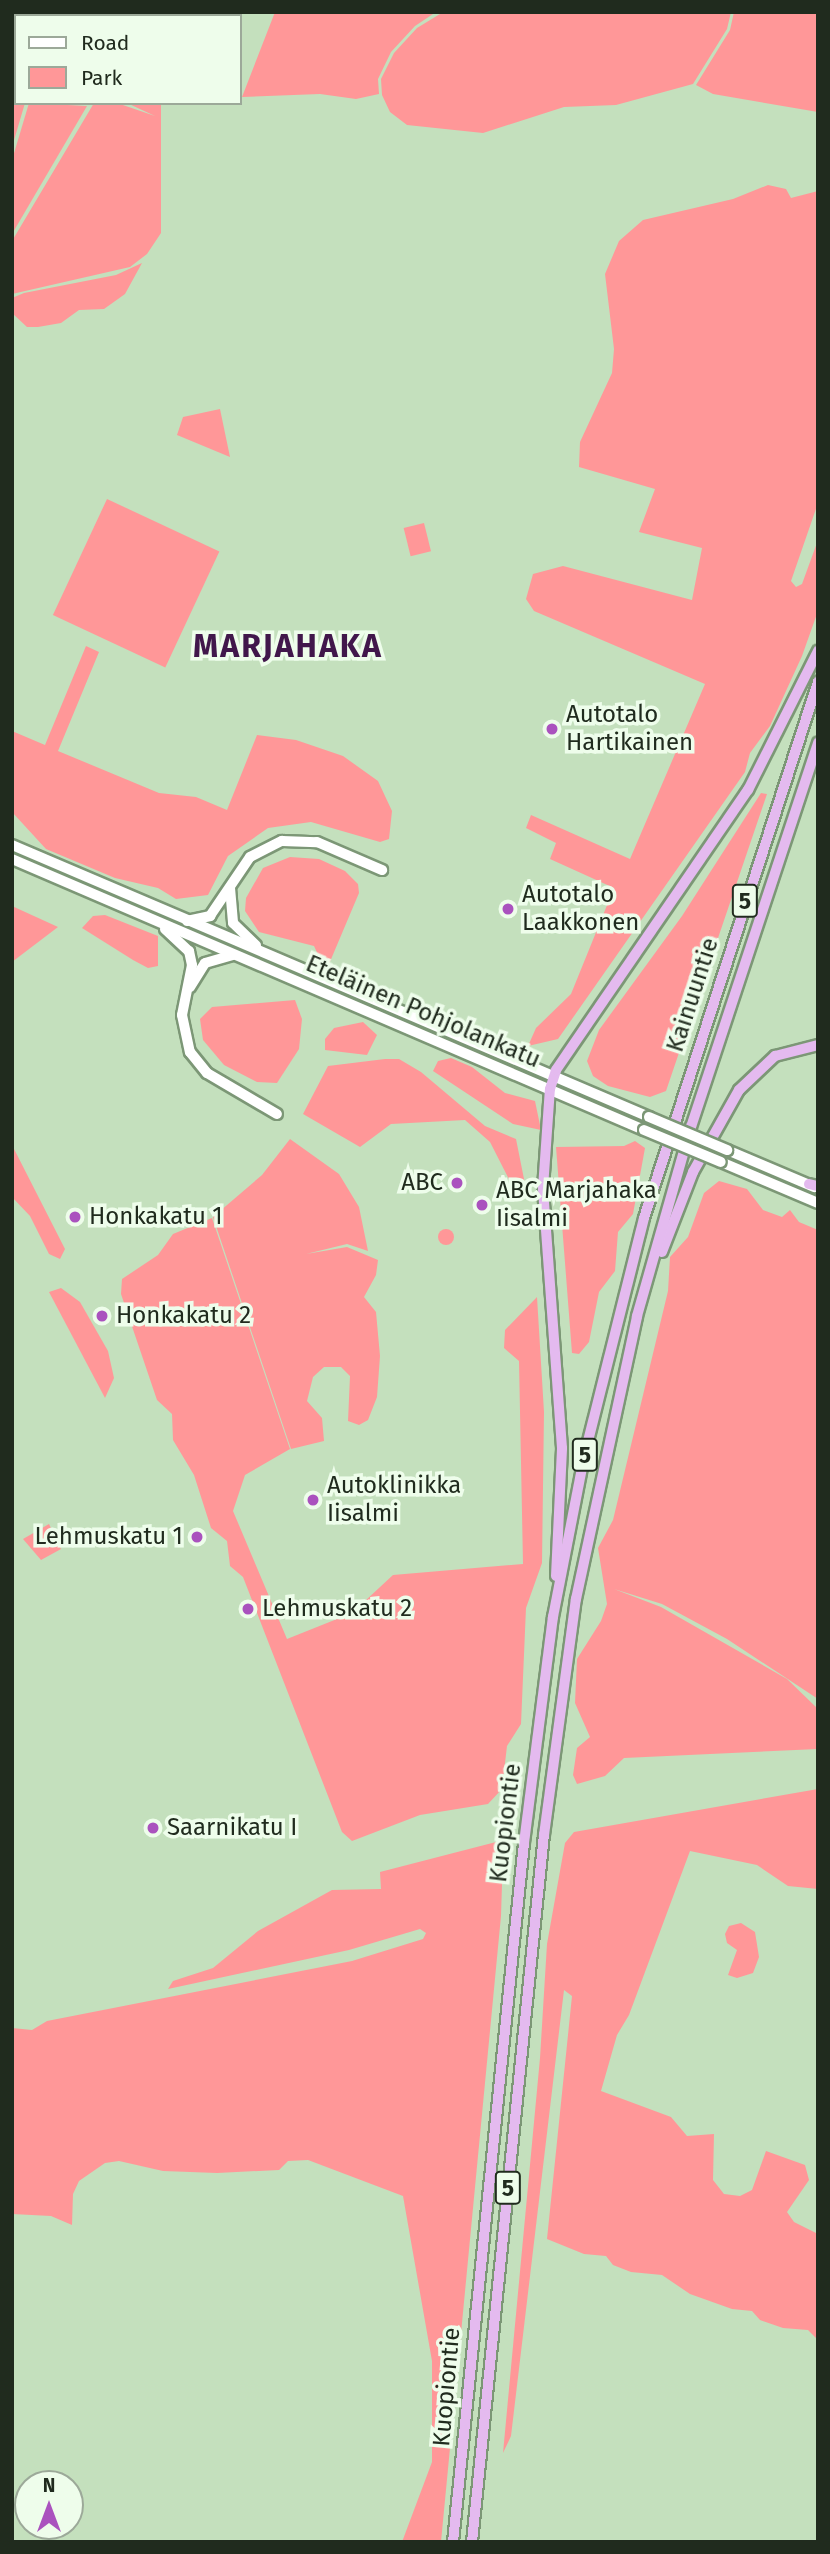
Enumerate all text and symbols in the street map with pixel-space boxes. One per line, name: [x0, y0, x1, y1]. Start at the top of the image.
legend: [14, 14, 242, 105]
text: Road: [81, 30, 129, 56]
text: Park: [81, 65, 122, 91]
district label: MARJAHAKA: [194, 627, 382, 665]
place label: Autotalo Hartikainen: [566, 701, 693, 757]
marker: Autotalo Hartikainen: [544, 721, 560, 737]
place label: Autotalo Laakkonen: [522, 881, 639, 937]
road number: 5: [731, 882, 759, 920]
marker: Autotalo Laakkonen: [500, 901, 516, 917]
street label: Kainuuntie: [661, 934, 725, 1056]
street label: Eteläinen Pohjolankatu: [301, 950, 545, 1074]
place label: ABC: [401, 1169, 443, 1197]
marker: ABC: [449, 1175, 465, 1191]
place label: ABC Marjahaka Iisalmi: [496, 1177, 657, 1233]
marker: ABC Marjahaka Iisalmi: [474, 1197, 490, 1213]
place label: Honkakatu 1: [89, 1203, 223, 1231]
marker: Honkakatu 1: [67, 1209, 83, 1225]
place label: Honkakatu 2: [116, 1302, 251, 1330]
marker: Honkakatu 2: [94, 1308, 110, 1324]
road number: 5: [571, 1436, 599, 1474]
place label: Autoklinikka Iisalmi: [327, 1472, 461, 1528]
marker: Autoklinikka Iisalmi: [305, 1492, 321, 1508]
place label: Lehmuskatu 1: [34, 1523, 183, 1551]
marker: Lehmuskatu 1: [189, 1529, 205, 1545]
place label: Lehmuskatu 2: [262, 1595, 412, 1623]
marker: Lehmuskatu 2: [240, 1601, 256, 1617]
street label: Kuopiontie: [484, 1762, 528, 1884]
place label: Saarnikatu I: [167, 1814, 297, 1842]
marker: Saarnikatu I: [145, 1820, 161, 1836]
road number: 5: [494, 2168, 522, 2208]
street label: Kuopiontie: [427, 2326, 467, 2448]
north arrow: [14, 2470, 84, 2540]
text: N: [43, 2474, 55, 2497]

